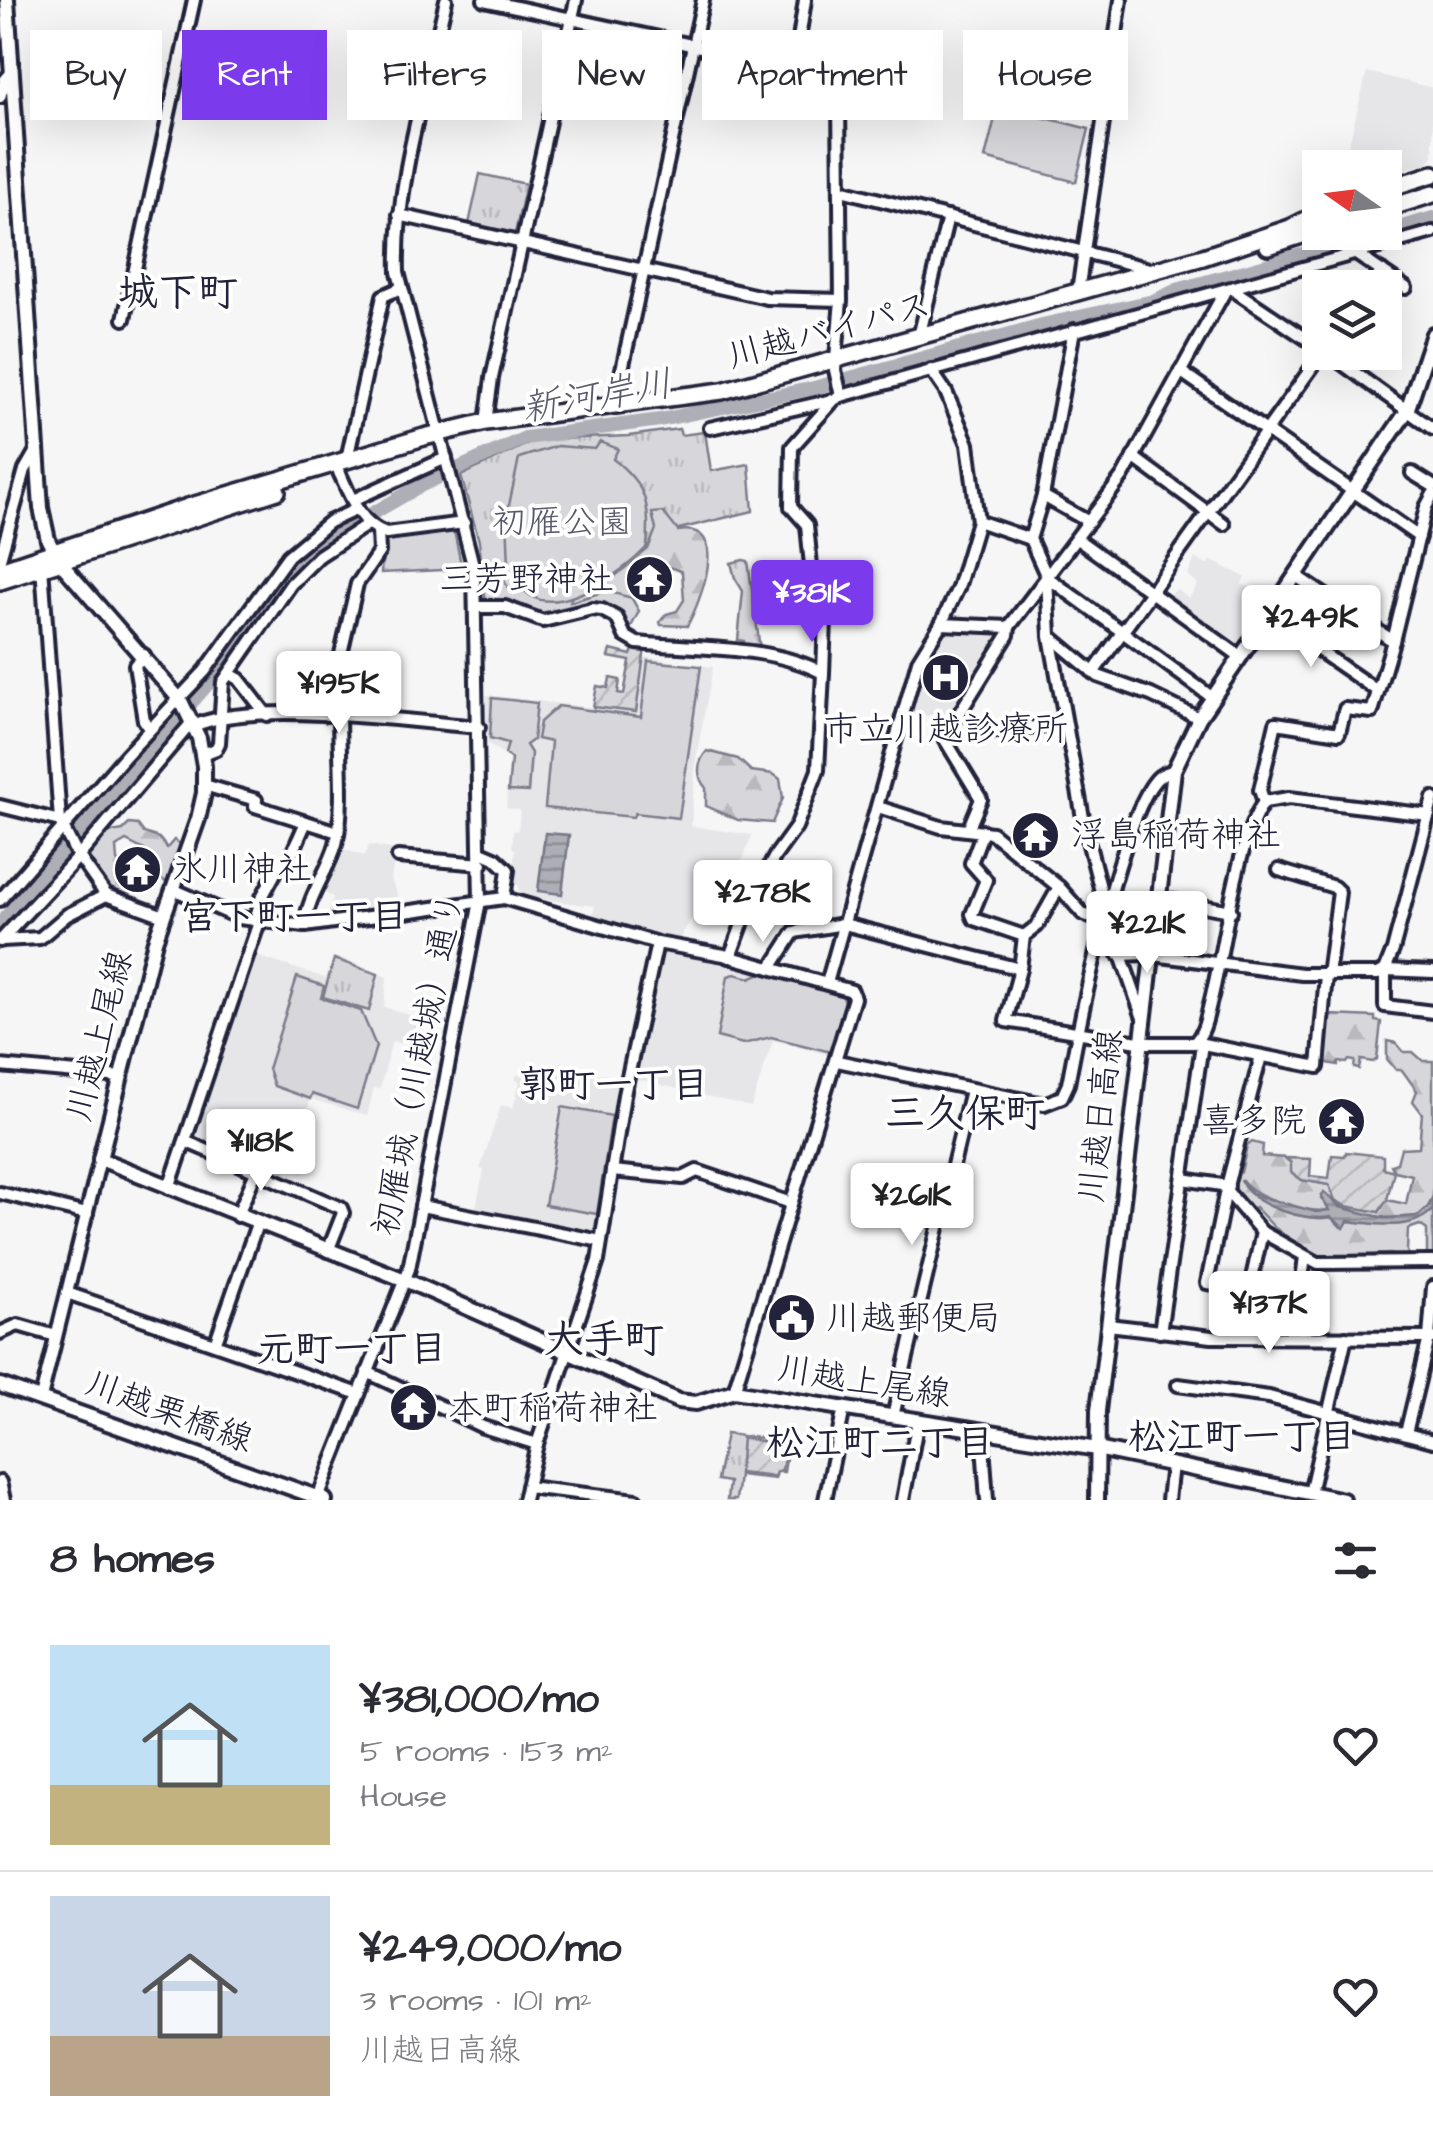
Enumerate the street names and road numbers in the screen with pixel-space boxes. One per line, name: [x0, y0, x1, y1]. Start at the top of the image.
street label: 川越バイパス: [722, 280, 936, 382]
street label: 初雁城（川越城）通り: [362, 888, 476, 1240]
street label: 川越上尾線: [55, 945, 145, 1127]
street label: 川越日高線: [1067, 1026, 1135, 1206]
street label: 川越上尾線: [774, 1344, 954, 1420]
street label: 川越栗橋線: [78, 1359, 260, 1465]

